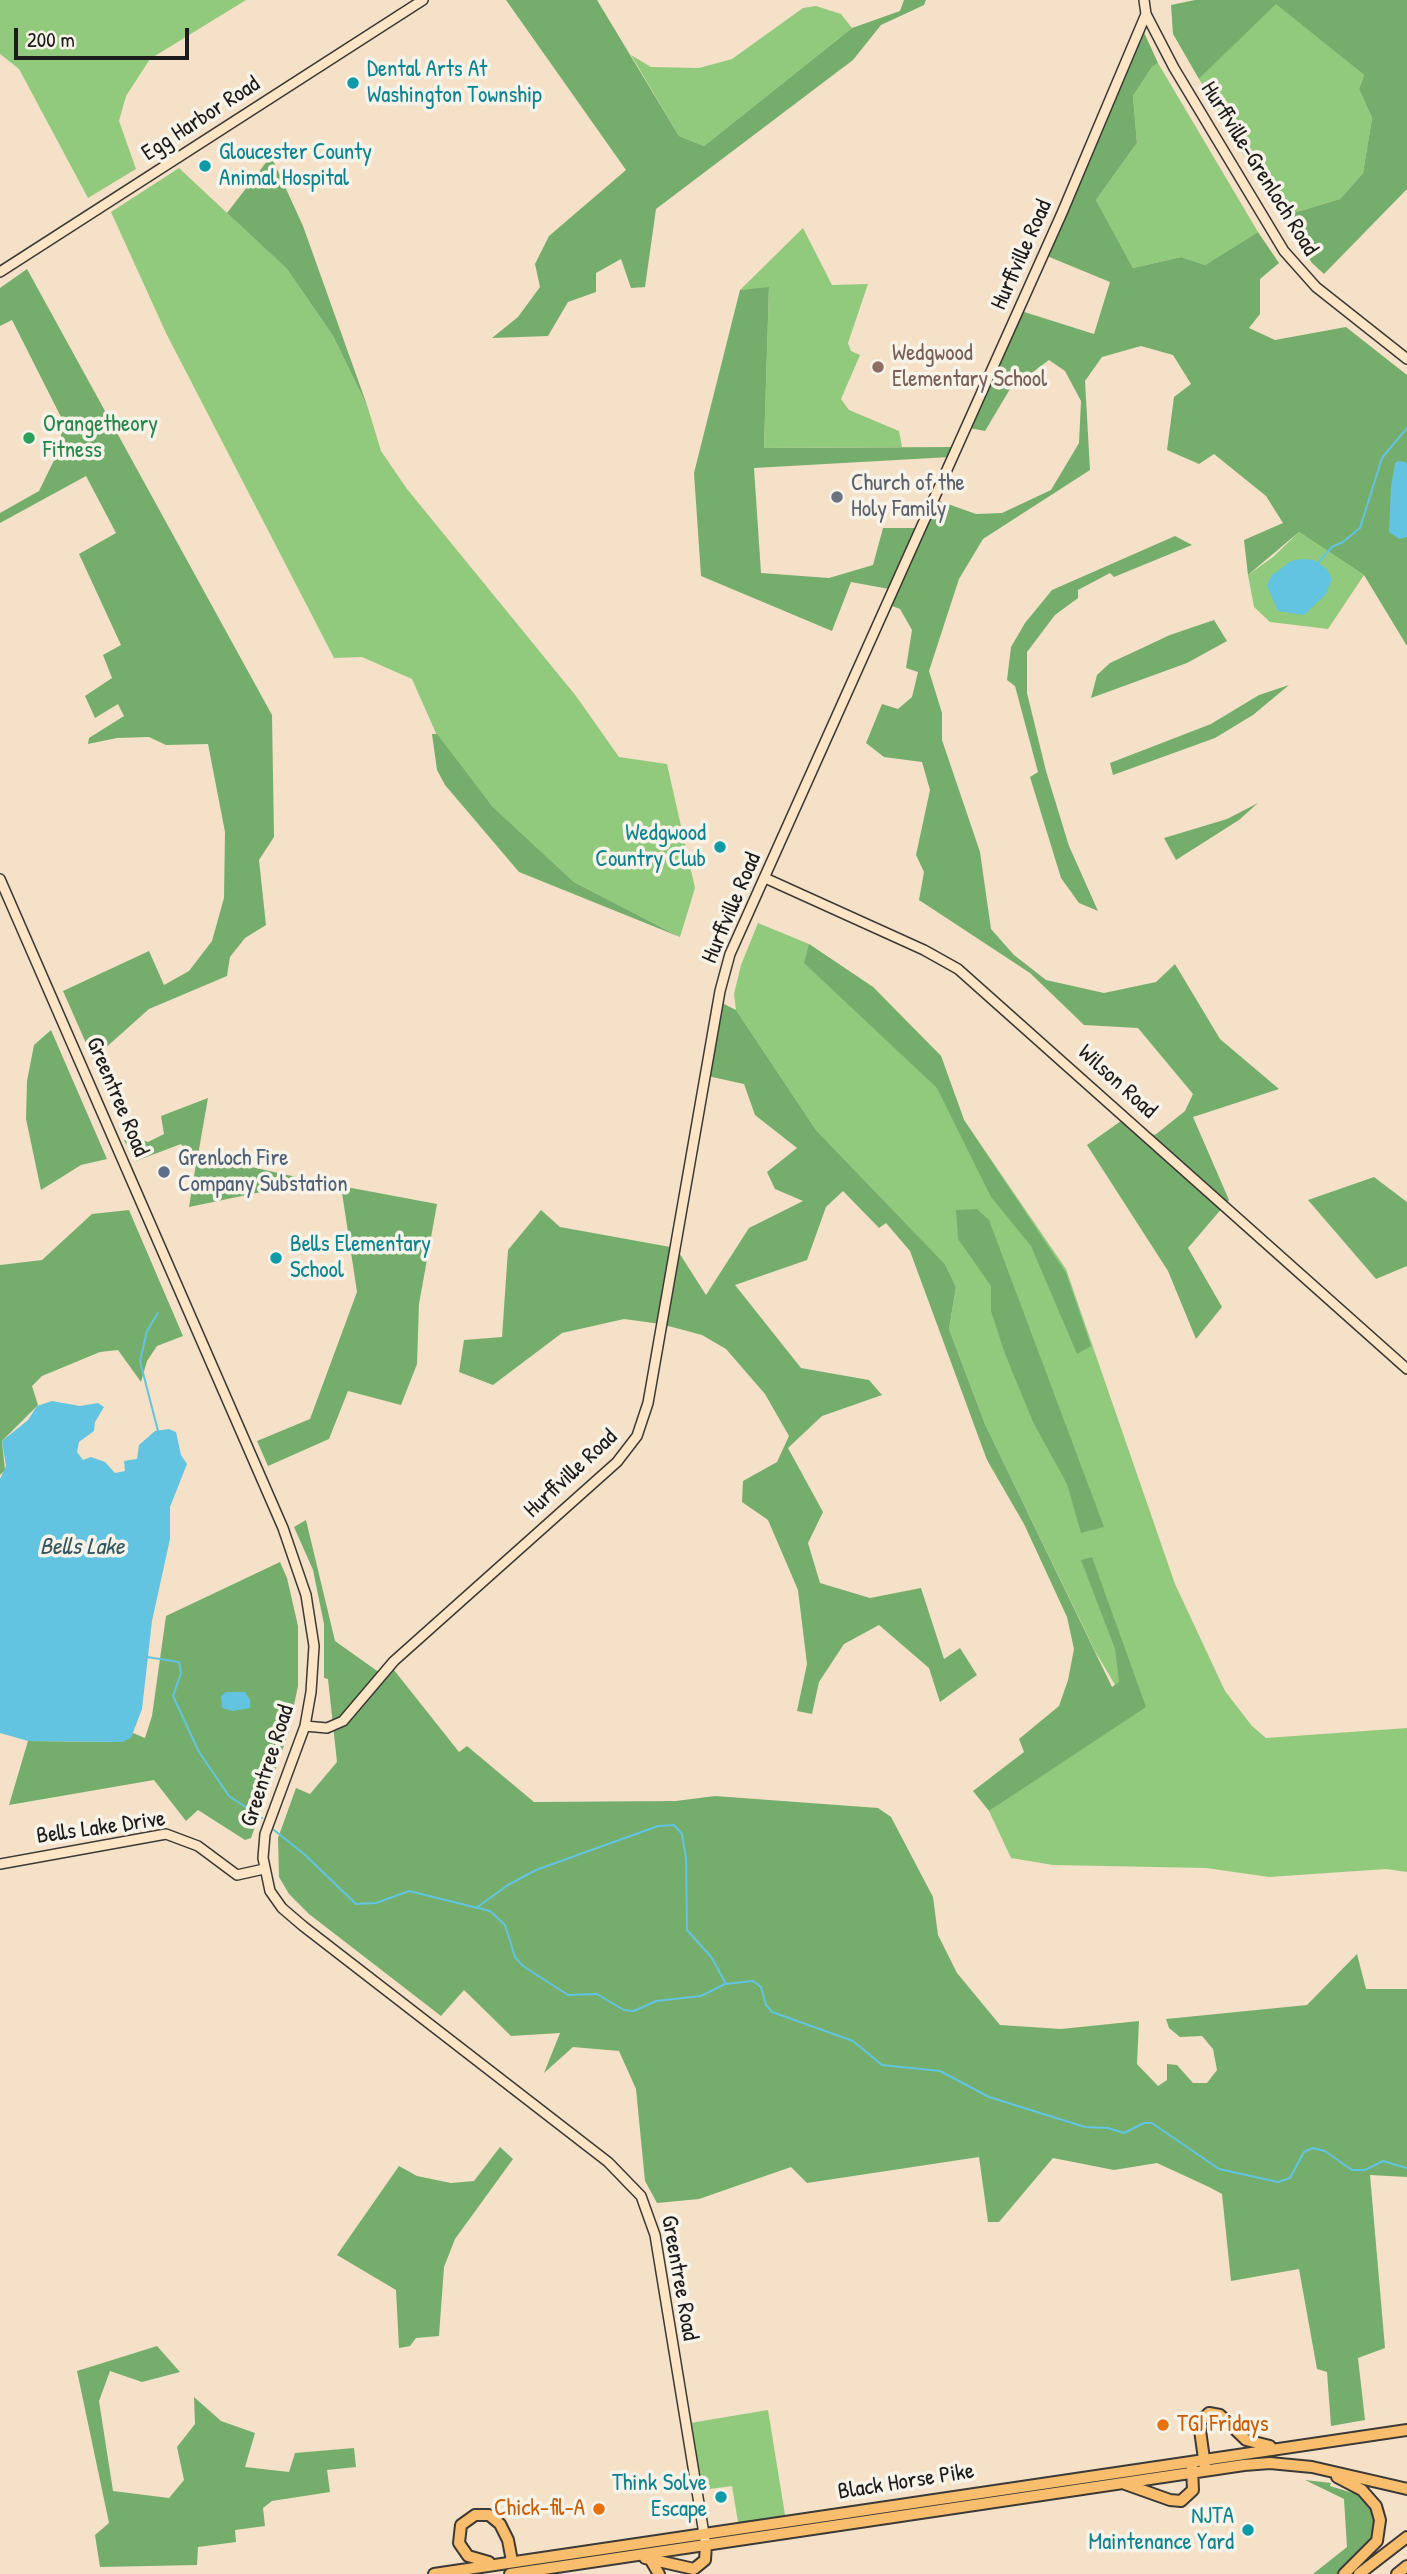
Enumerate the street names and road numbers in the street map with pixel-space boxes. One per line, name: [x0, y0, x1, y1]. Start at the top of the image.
street label: Egg Harbor Road: [137, 71, 265, 167]
street label: Hurffville-Grenloch Road: [1194, 77, 1324, 261]
street label: Hurffville Road: [986, 196, 1058, 314]
street label: Hurffville Road: [696, 849, 768, 967]
street label: Greentree Road: [80, 1033, 154, 1161]
street label: Wilson Road: [1072, 1039, 1162, 1125]
street label: Hurffville Road: [519, 1424, 623, 1524]
street label: Greentree Road: [235, 1702, 301, 1830]
street label: Bells Lake Drive: [35, 1805, 167, 1851]
street label: Greentree Road: [654, 2213, 704, 2343]
street label: Black Horse Pike: [836, 2458, 976, 2506]

